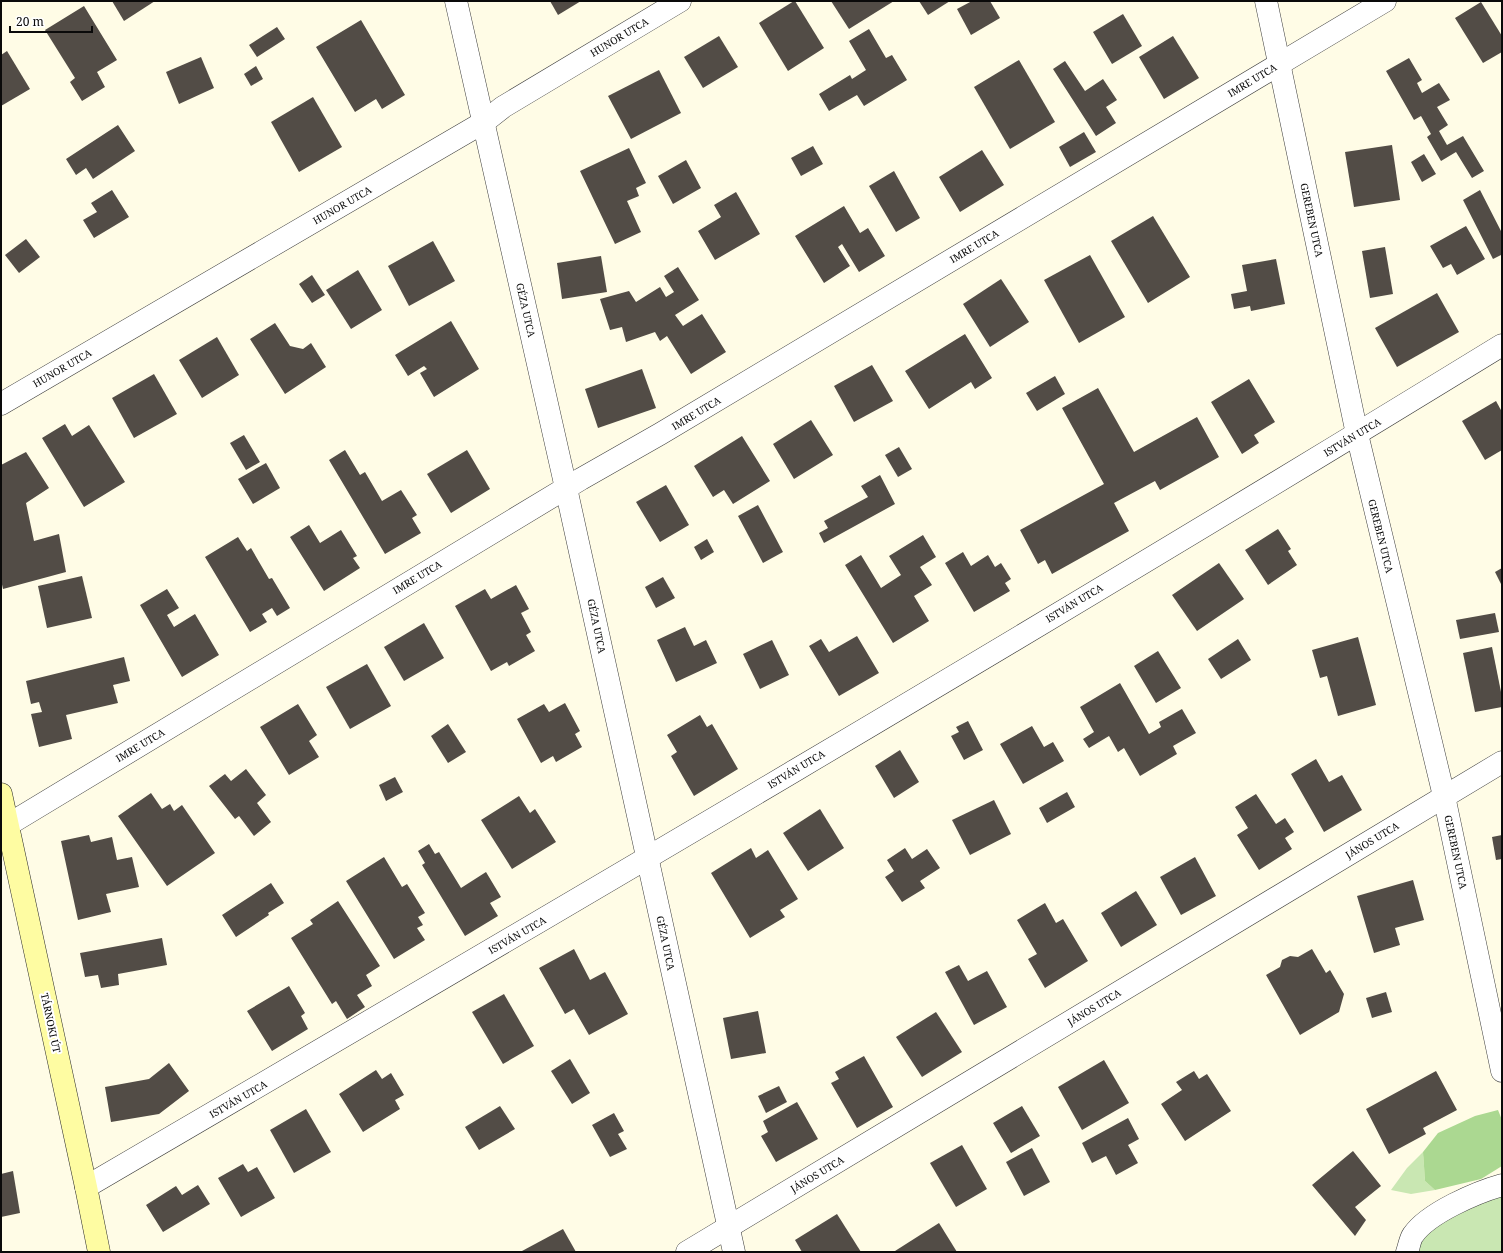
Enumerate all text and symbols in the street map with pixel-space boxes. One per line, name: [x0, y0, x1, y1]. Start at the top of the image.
scale bar: [10, 8, 92, 34]
text: 20 m: [16, 13, 44, 30]
street label: HUNOR UTCA: [587, 14, 652, 60]
street label: IMRE UTCA: [1225, 59, 1280, 100]
street label: HUNOR UTCA: [310, 182, 375, 227]
street label: GEREBEN UTCA: [1297, 182, 1327, 259]
street label: IMRE UTCA: [947, 225, 1002, 266]
street label: GÉZA UTCA: [513, 282, 539, 339]
street label: HUNOR UTCA: [30, 345, 95, 390]
street label: IMRE UTCA: [669, 392, 724, 433]
street label: ISTVÁN UTCA: [1321, 414, 1384, 460]
street label: GEREBEN UTCA: [1365, 498, 1397, 575]
street label: IMRE UTCA: [390, 556, 445, 597]
street label: ISTVÁN UTCA: [1043, 580, 1106, 626]
street label: GÉZA UTCA: [584, 598, 610, 655]
street label: IMRE UTCA: [113, 724, 168, 765]
street label: ISTVÁN UTCA: [765, 746, 828, 792]
street label: GEREBEN UTCA: [1441, 814, 1471, 891]
street label: JÁNOS UTCA: [1342, 818, 1402, 862]
street label: ISTVÁN UTCA: [486, 912, 549, 957]
street label: GÉZA UTCA: [653, 915, 679, 972]
street label: JÁNOS UTCA: [1064, 985, 1124, 1029]
street label: TÁRNOKI ÚT: [38, 992, 64, 1054]
street label: ISTVÁN UTCA: [207, 1076, 270, 1121]
street label: JÁNOS UTCA: [787, 1152, 847, 1196]

